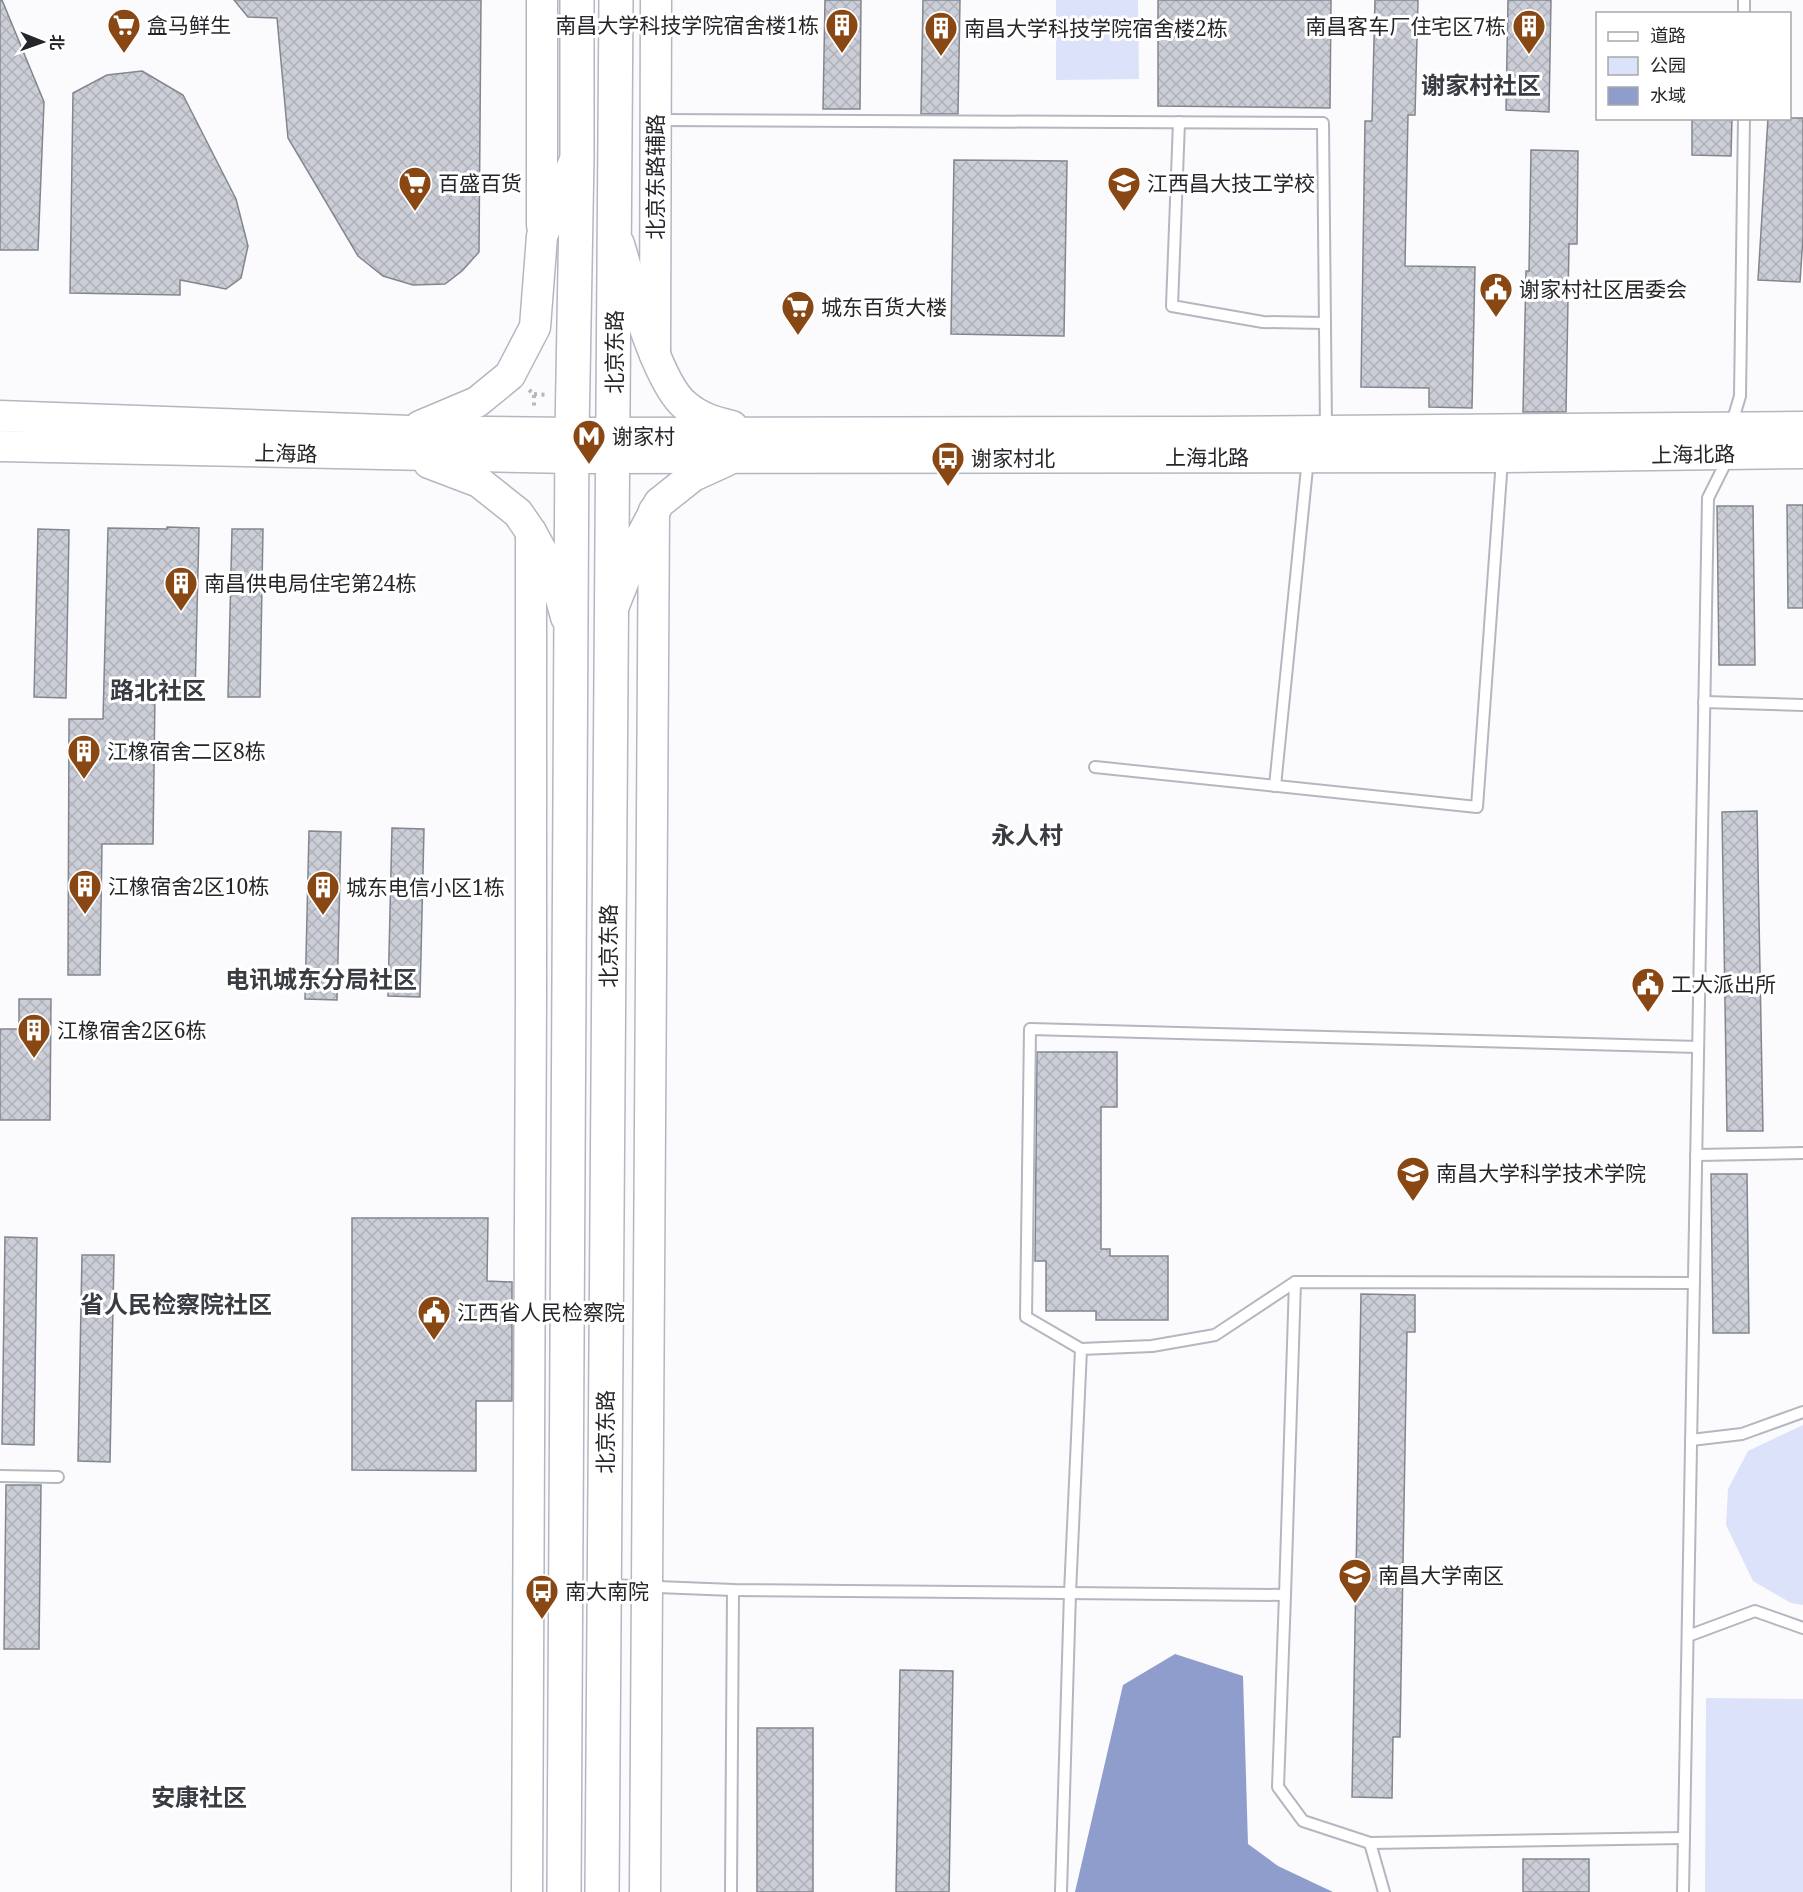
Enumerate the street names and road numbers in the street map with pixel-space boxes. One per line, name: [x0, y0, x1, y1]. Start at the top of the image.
street label: 北京东路辅路: [641, 114, 669, 240]
street label: 北京东路: [600, 310, 628, 394]
street label: 上海路: [254, 438, 318, 468]
street label: 上海北路: [1651, 439, 1735, 469]
street label: 上海北路: [1165, 443, 1249, 471]
street label: 北京东路: [594, 904, 622, 988]
street label: 北京东路: [591, 1390, 619, 1474]

